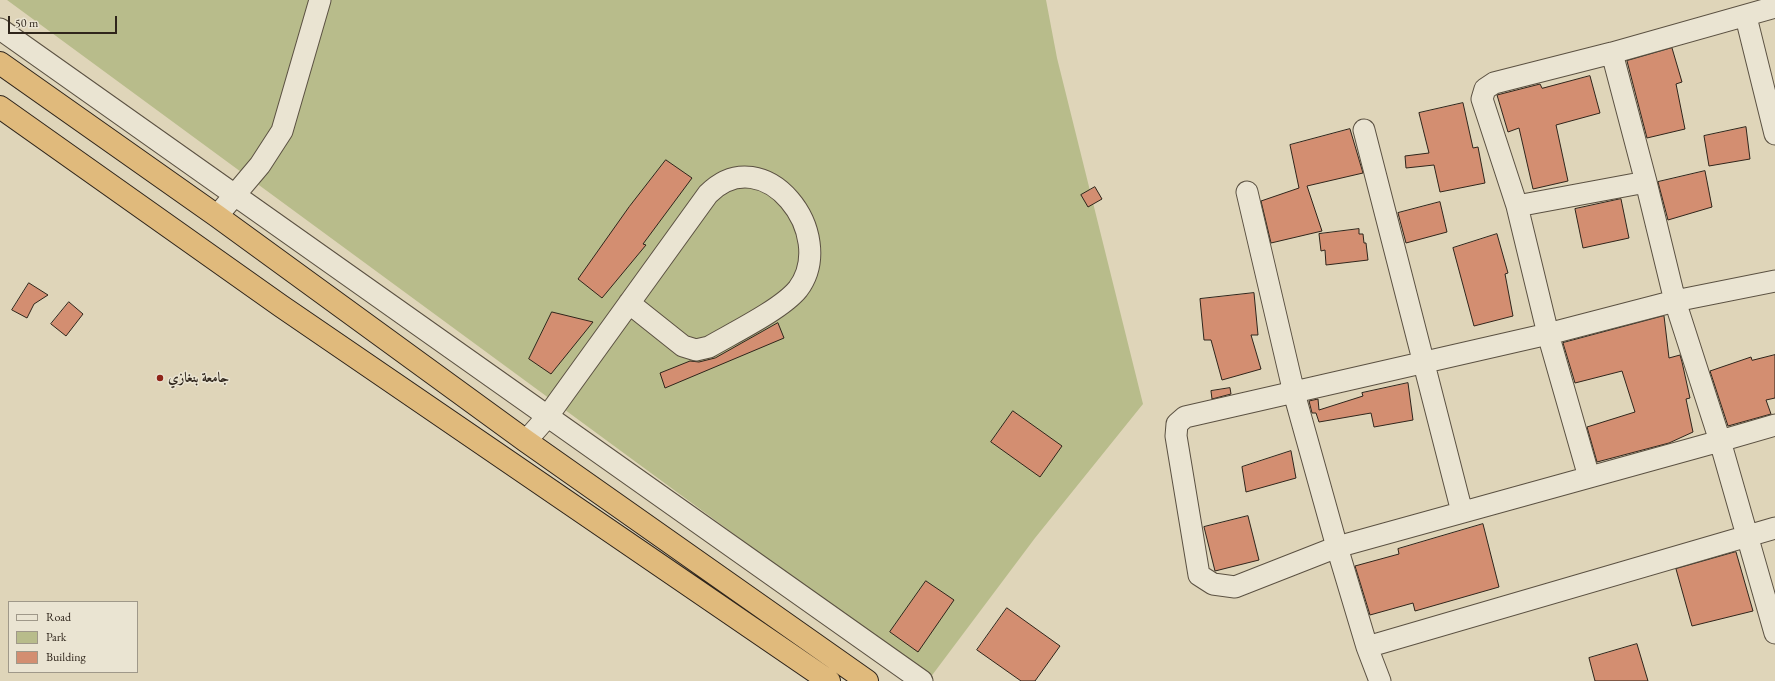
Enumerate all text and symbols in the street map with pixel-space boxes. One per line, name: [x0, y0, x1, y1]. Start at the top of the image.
scale bar: [10, 8, 119, 34]
text: 50 m: [15, 15, 38, 31]
place label: جامعة بنغازي: [168, 370, 229, 386]
marker: جامعة بنغازي: [155, 373, 165, 383]
legend: [8, 601, 138, 673]
text: Road: [46, 609, 71, 625]
text: Park: [46, 629, 66, 645]
text: Building: [46, 649, 86, 665]

